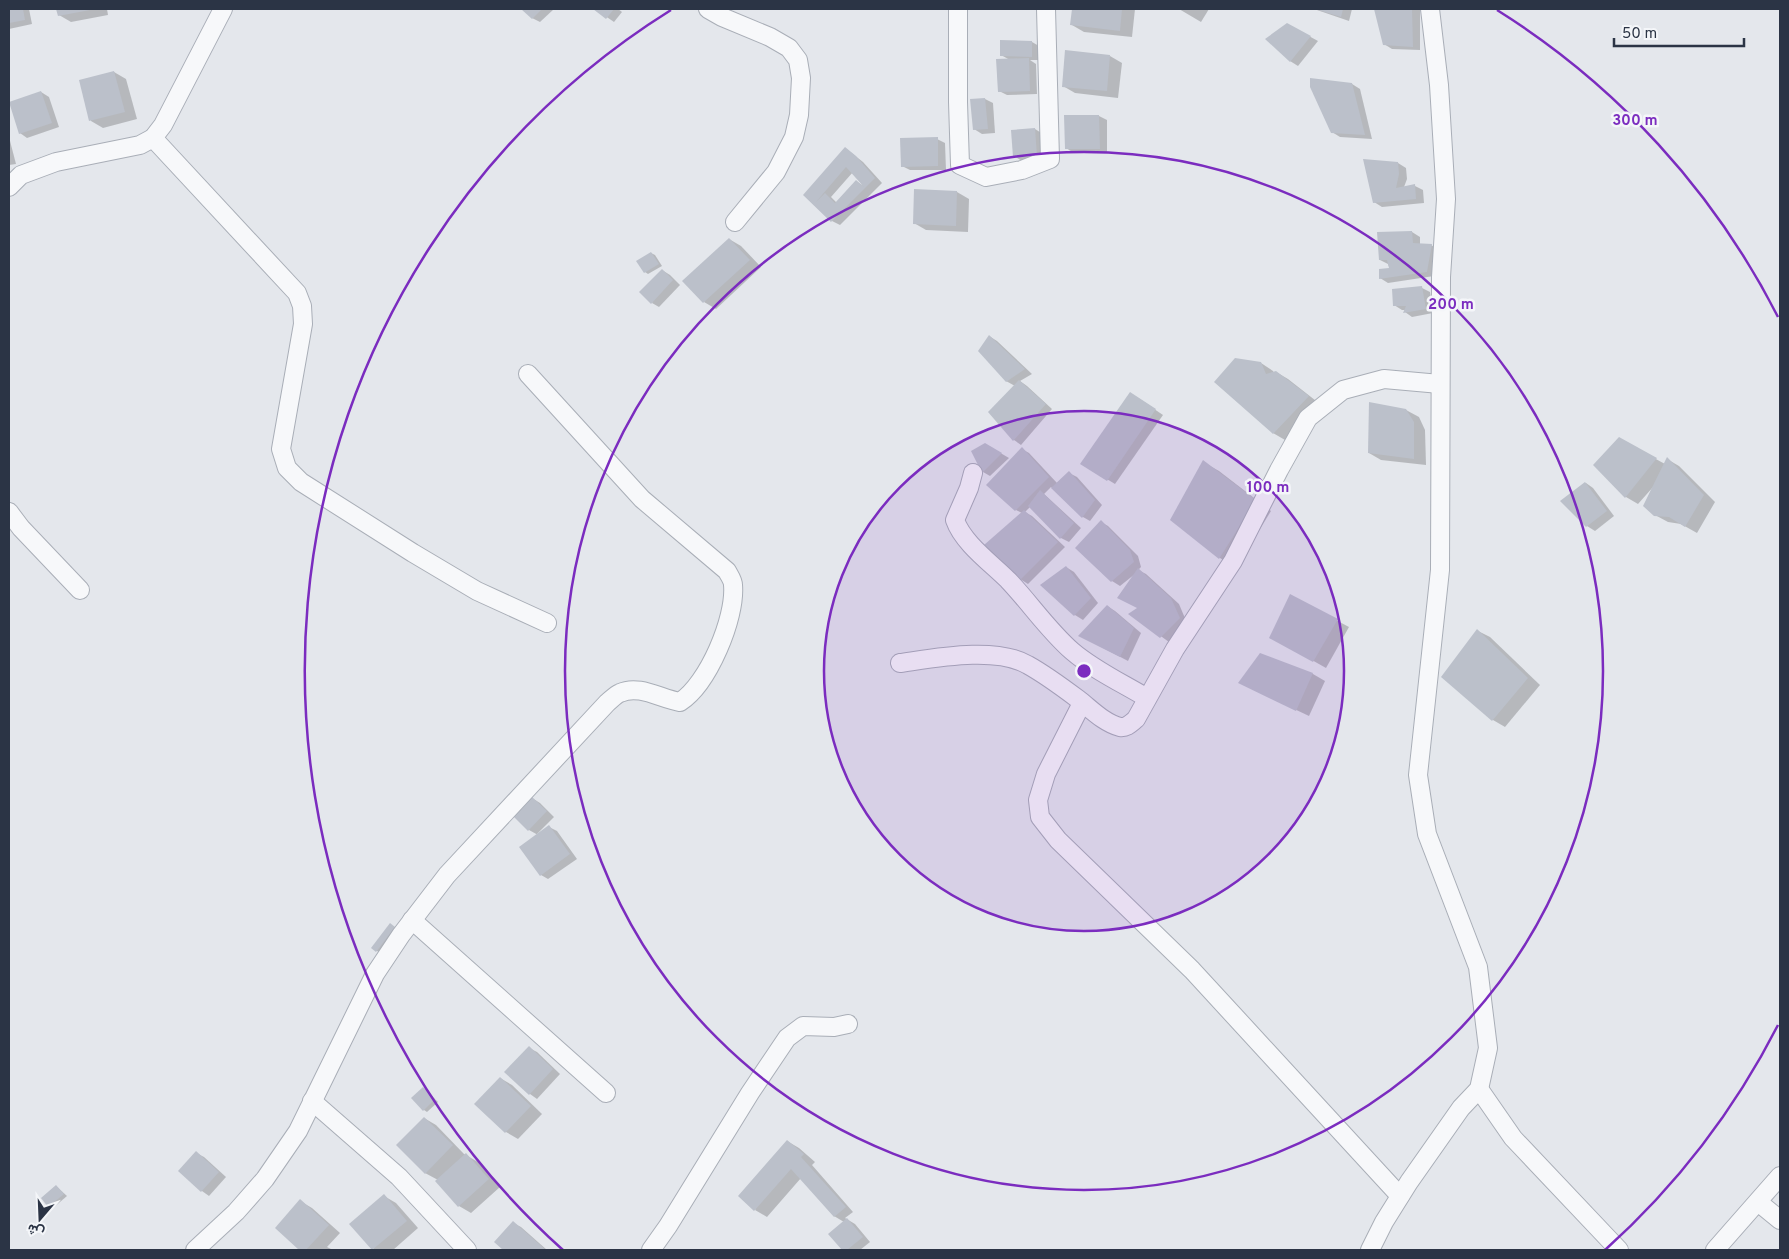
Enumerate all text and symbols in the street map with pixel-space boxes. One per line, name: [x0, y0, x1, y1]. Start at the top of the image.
scale bar: [1614, 15, 1744, 47]
text: 50 m: [1622, 25, 1657, 44]
text: 300 m: [1612, 112, 1658, 131]
text: 200 m: [1428, 296, 1474, 315]
text: 100 m: [1247, 479, 1289, 498]
centre of rings: [1075, 662, 1093, 680]
north arrow: [15, 1194, 65, 1244]
text: ش: [25, 1219, 47, 1241]

